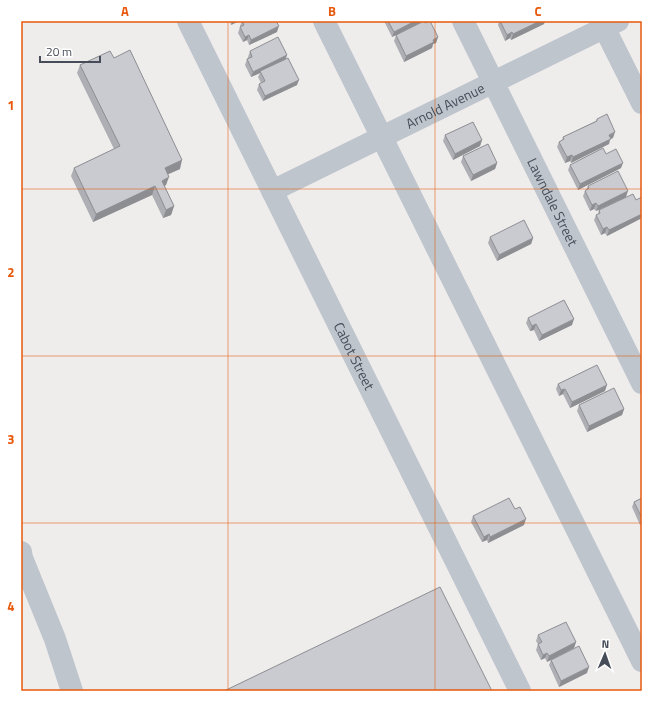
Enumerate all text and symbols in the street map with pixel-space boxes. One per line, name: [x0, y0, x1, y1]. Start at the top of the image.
text: A: [121, 1, 129, 21]
text: B: [328, 1, 336, 21]
text: C: [534, 1, 542, 21]
scale bar: [40, 38, 100, 64]
text: 20 m: [46, 42, 72, 61]
street label: Arnold Avenue: [402, 77, 488, 134]
text: 1: [7, 95, 15, 115]
street label: Lawndale Street: [522, 154, 584, 250]
text: 2: [7, 262, 15, 282]
street label: Cabot Street: [329, 318, 380, 394]
text: 3: [7, 429, 15, 449]
text: 4: [7, 596, 15, 616]
north arrow: [585, 634, 625, 674]
text: N: [601, 636, 609, 652]

